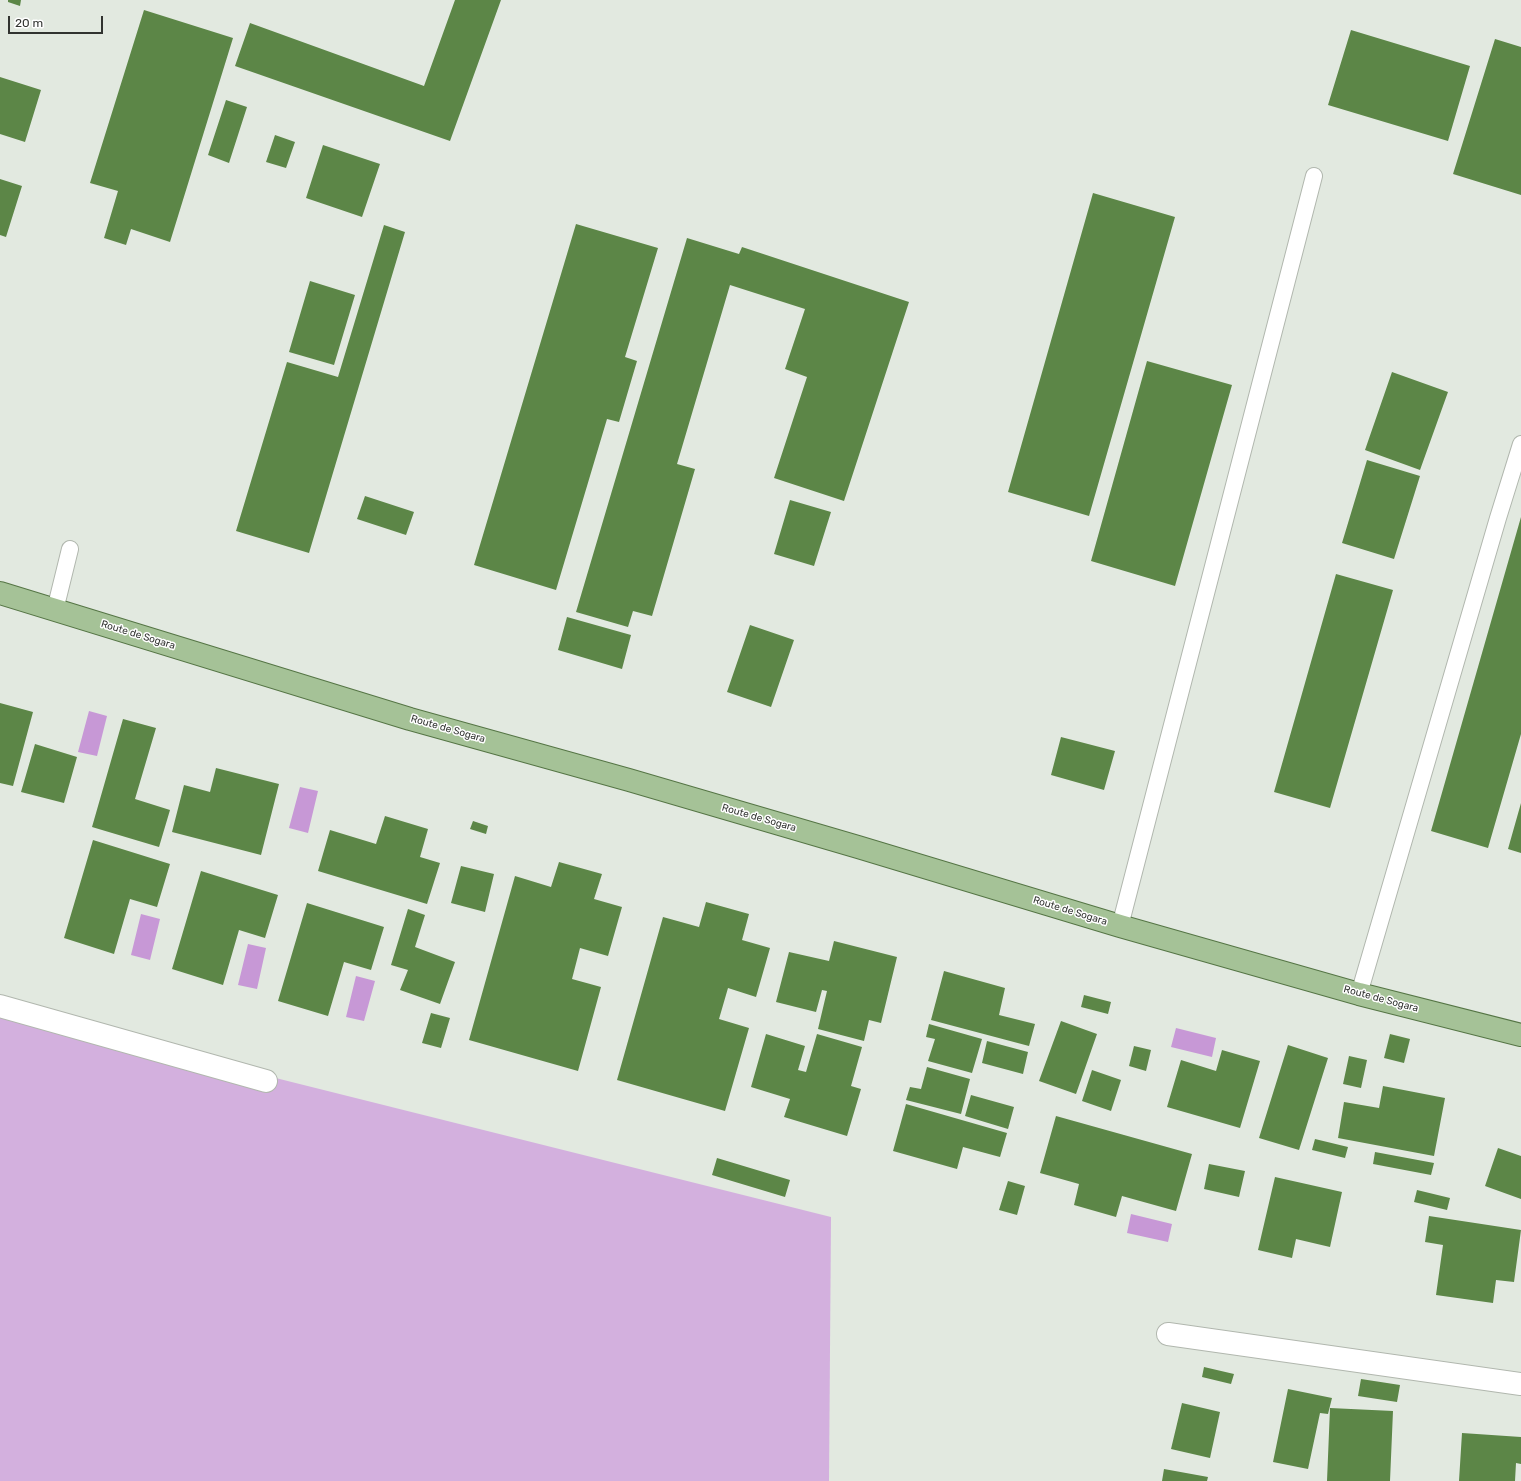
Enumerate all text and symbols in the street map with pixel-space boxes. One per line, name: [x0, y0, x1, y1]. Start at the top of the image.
scale bar: [10, 8, 105, 34]
text: 20 m: [15, 16, 43, 30]
street label: Route de Sogara: [99, 618, 177, 652]
street label: Route de Sogara: [409, 713, 487, 745]
street label: Route de Sogara: [720, 802, 798, 834]
street label: Route de Sogara: [1031, 894, 1109, 928]
street label: Route de Sogara: [1342, 983, 1420, 1015]

